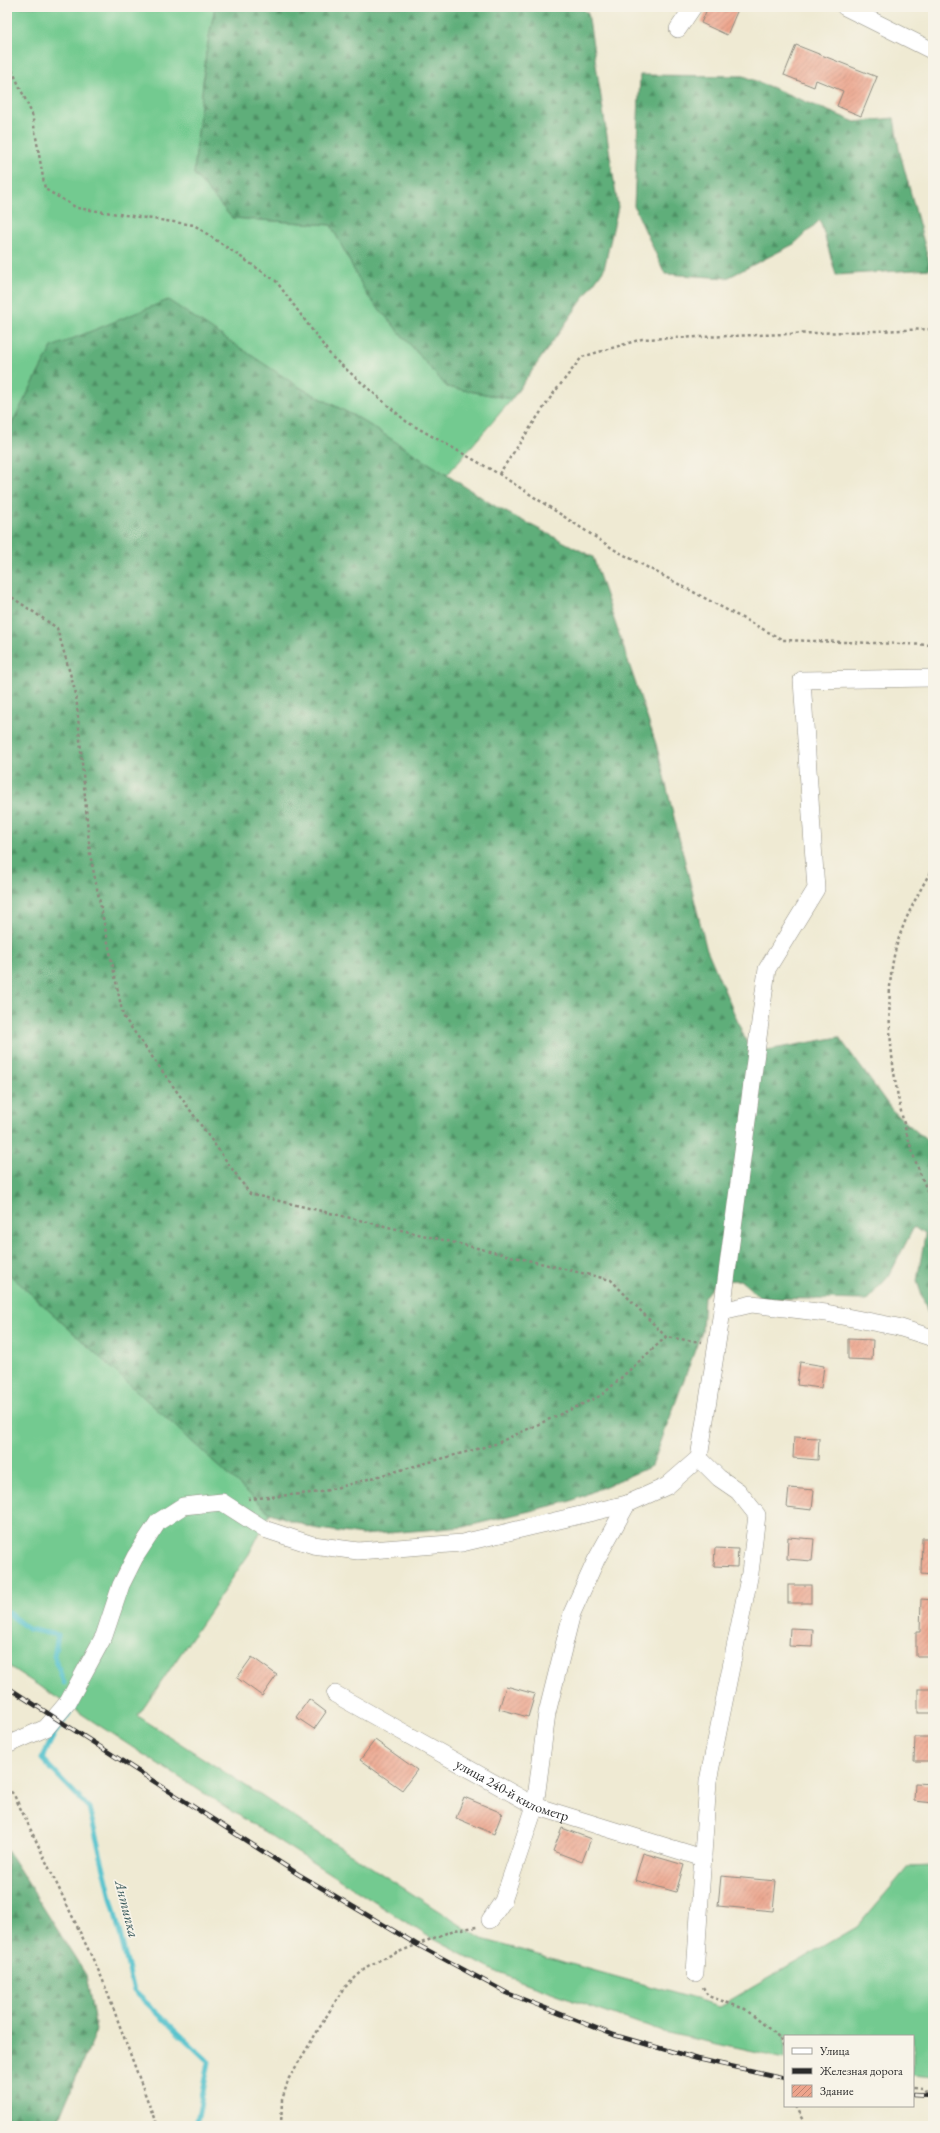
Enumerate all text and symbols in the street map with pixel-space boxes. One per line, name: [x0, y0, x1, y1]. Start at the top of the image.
street label: улица 240-й километр: [452, 1754, 571, 1825]
water label: Антипка: [111, 1877, 144, 1940]
legend: [784, 2035, 914, 2107]
text: Улица: [819, 2043, 850, 2059]
text: Железная дорога: [819, 2063, 903, 2079]
text: Здание: [820, 2083, 854, 2099]

